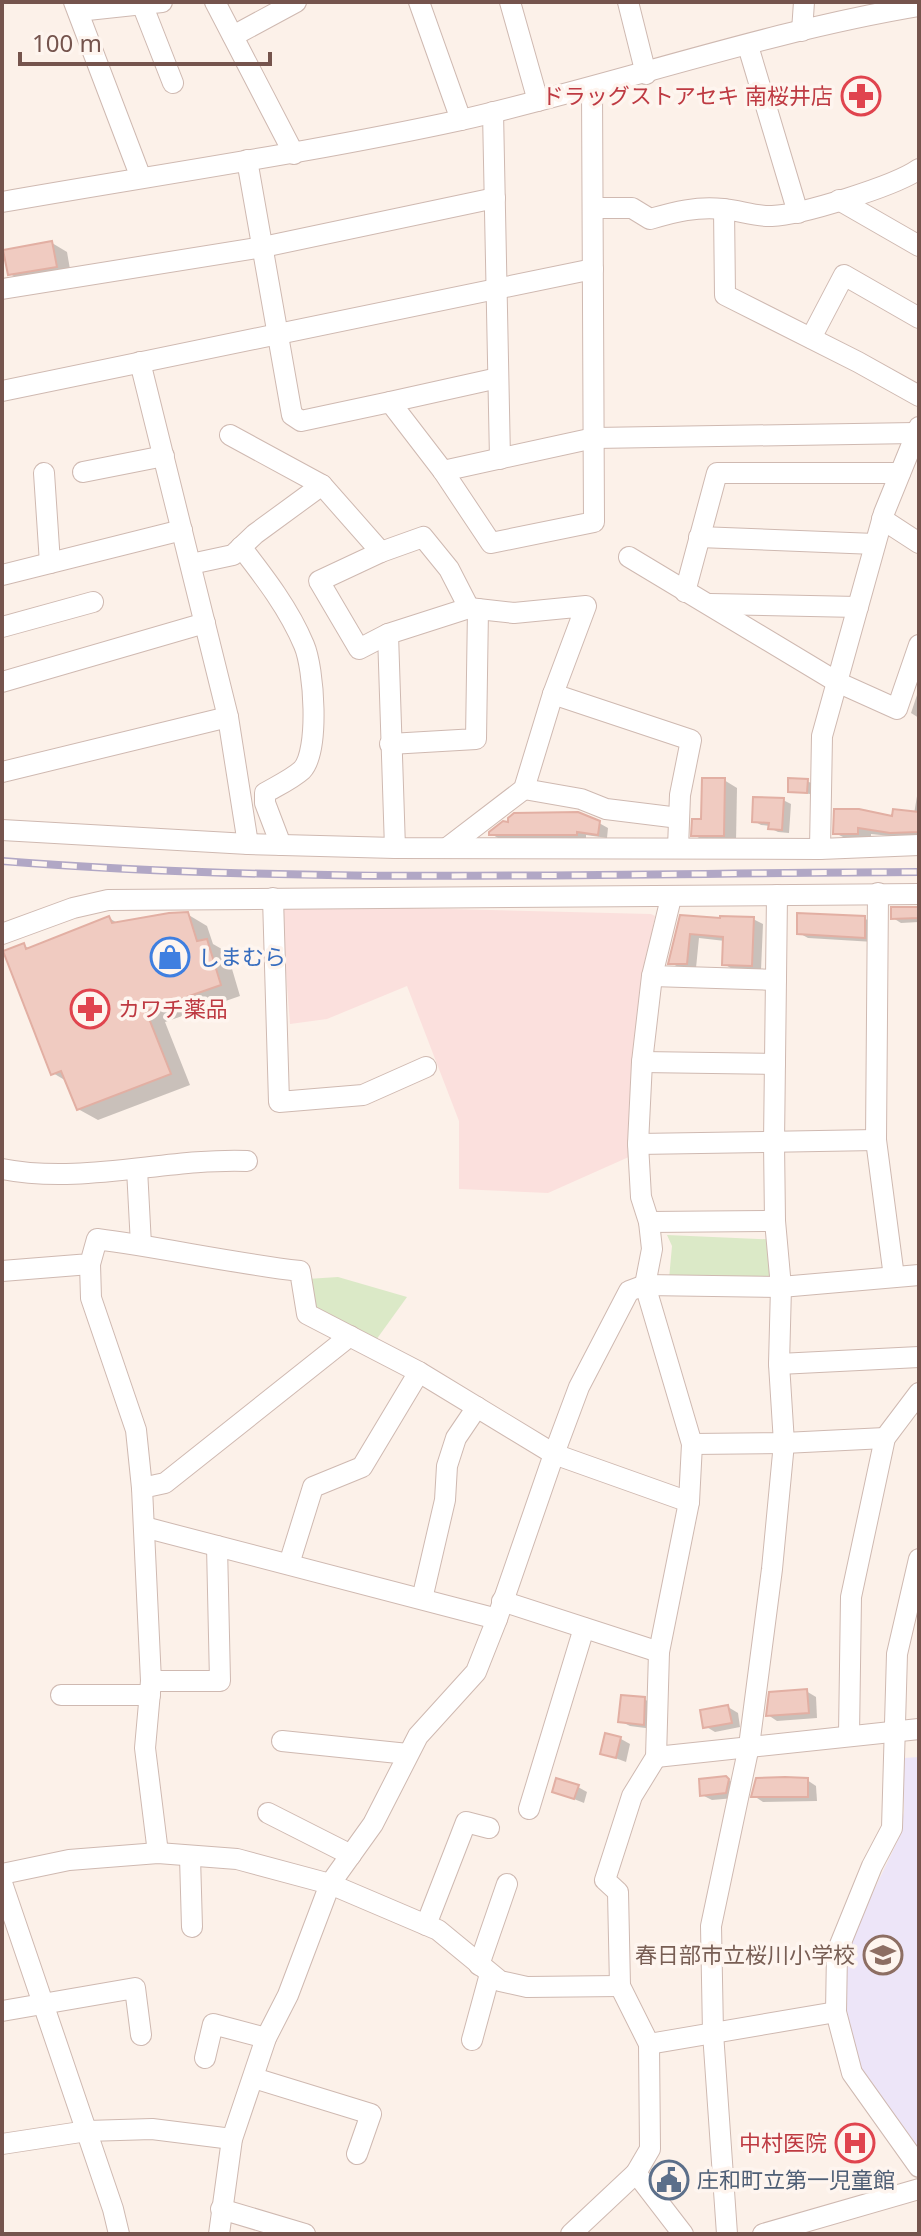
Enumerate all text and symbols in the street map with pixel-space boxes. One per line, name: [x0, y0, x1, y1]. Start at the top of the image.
scale bar: [20, 16, 270, 66]
text: 100 m: [32, 26, 102, 59]
pharmacy icon: ドラッグストアセキ 南桜井店: [840, 75, 882, 117]
place label: ドラッグストアセキ 南桜井店: [542, 80, 833, 110]
shop icon: しまむら: [149, 936, 191, 978]
place label: しまむら: [198, 941, 286, 971]
pharmacy icon: カワチ薬品: [69, 988, 111, 1030]
place label: カワチ薬品: [118, 993, 228, 1023]
school or university icon: 春日部市立桜川小学校: [862, 1934, 904, 1976]
place label: 春日部市立桜川小学校: [635, 1939, 855, 1969]
hospital icon: 中村医院: [834, 2122, 876, 2164]
place label: 中村医院: [739, 2127, 827, 2157]
public building icon: 庄和町立第一児童館: [648, 2159, 690, 2201]
place label: 庄和町立第一児童館: [697, 2164, 895, 2194]

